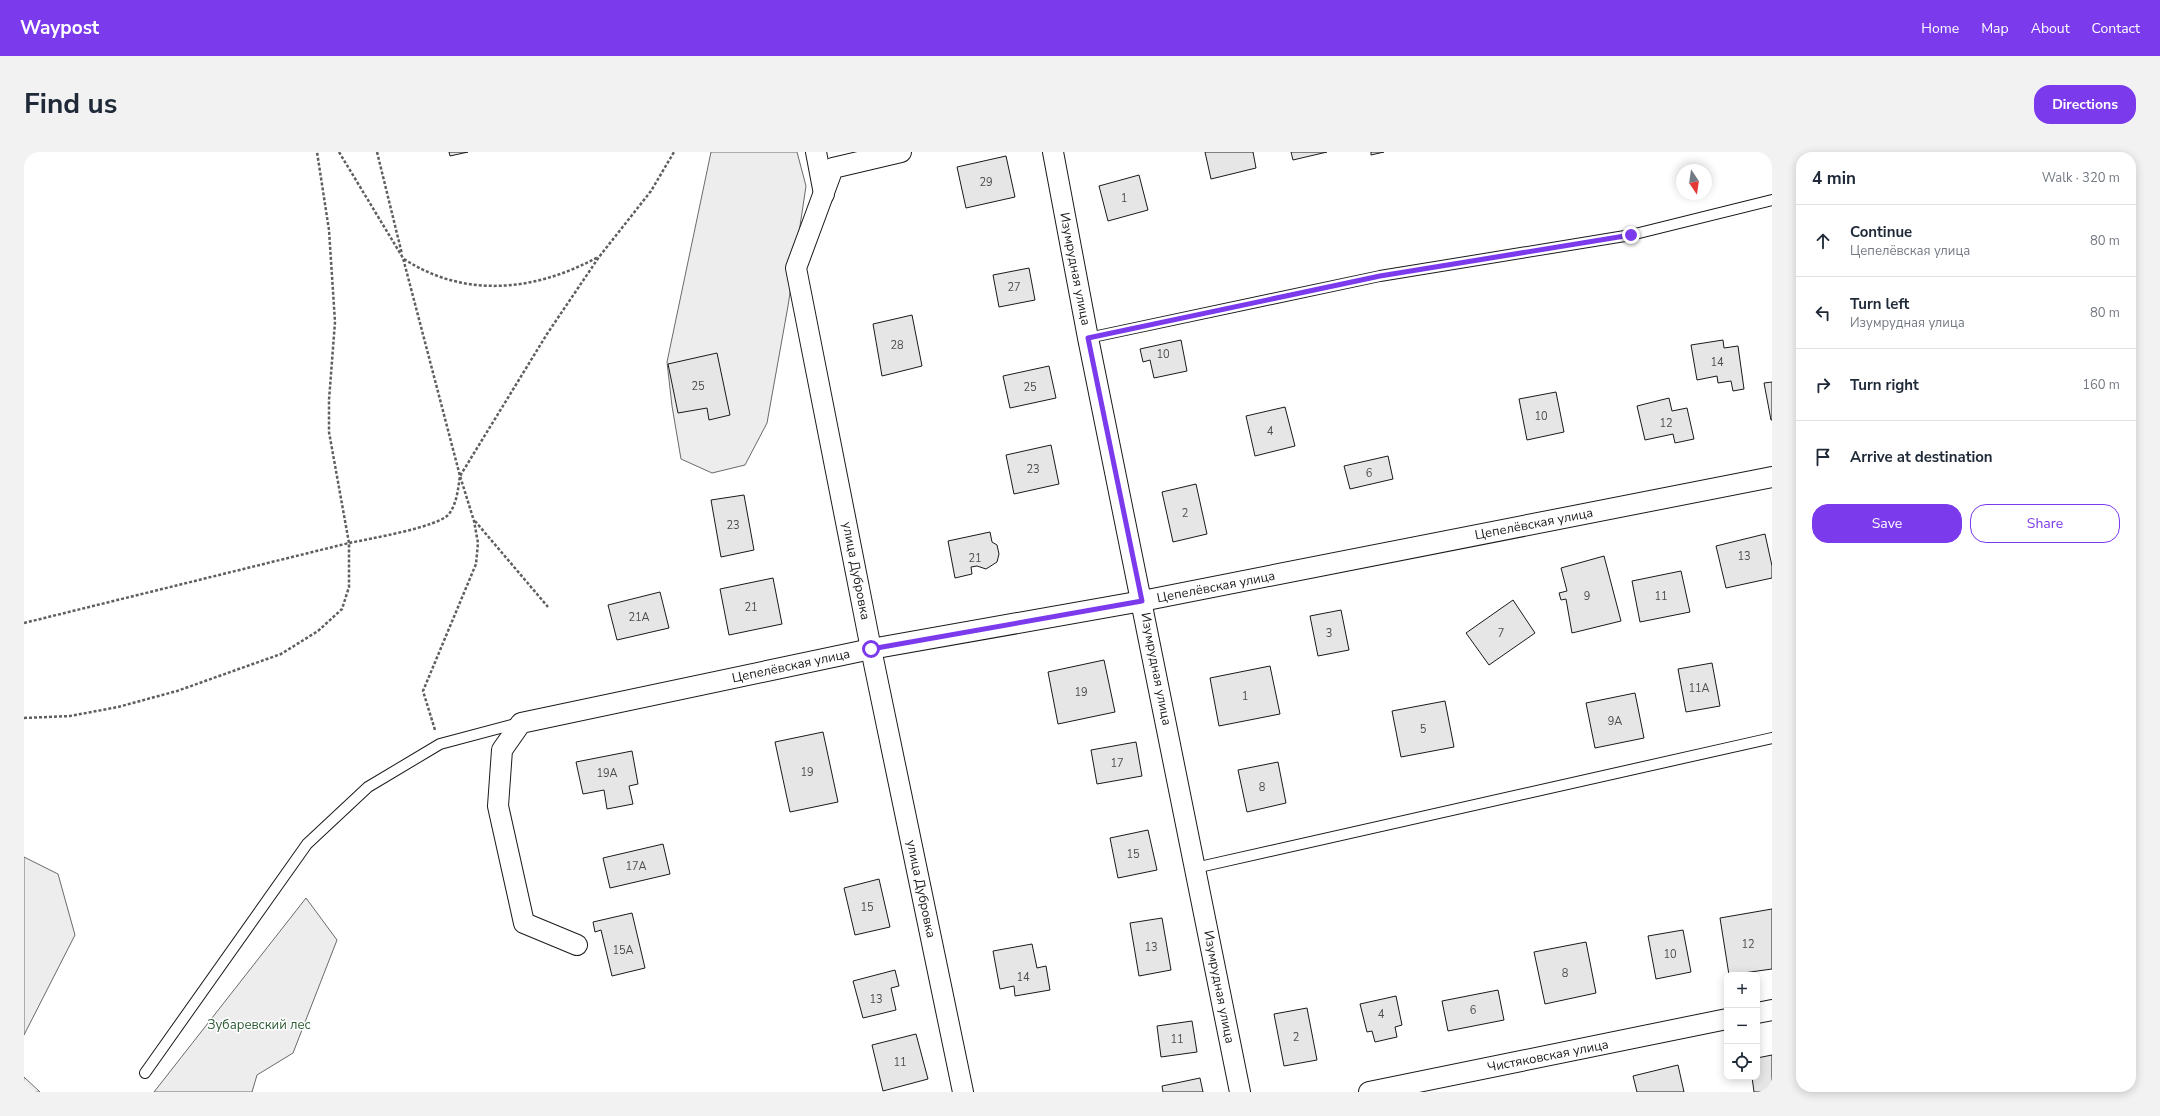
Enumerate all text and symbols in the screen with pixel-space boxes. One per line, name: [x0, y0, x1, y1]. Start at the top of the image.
text: Waypost: [20, 15, 99, 41]
text: Home: [1921, 19, 1959, 38]
text: Map: [1981, 19, 2009, 38]
text: About: [2031, 19, 2070, 38]
text: Contact: [2092, 19, 2140, 38]
text: Find us: [24, 85, 118, 123]
button: Directions: [2034, 85, 2136, 124]
north arrow: [1676, 164, 1712, 200]
text: 4 min: [1812, 167, 1856, 190]
text: Walk · 320 m: [2042, 169, 2120, 187]
house number: 29: [979, 175, 993, 190]
house number: 1: [1121, 191, 1127, 206]
street label: Изумрудная улица: [1055, 211, 1095, 327]
text: Continue: [1850, 222, 1912, 242]
route end: [1622, 226, 1640, 244]
icon: ahead: [1812, 230, 1834, 252]
text: 80 m: [2090, 232, 2120, 250]
text: Цепелёвская улица: [1850, 242, 1970, 260]
house number: 27: [1007, 280, 1021, 295]
text: Turn left: [1850, 294, 1909, 314]
icon: left: [1812, 302, 1834, 324]
text: 80 m: [2090, 304, 2120, 322]
text: Изумрудная улица: [1850, 314, 1965, 332]
house number: 28: [890, 338, 904, 353]
house number: 10: [1156, 347, 1170, 362]
house number: 14: [1710, 355, 1724, 370]
icon: right: [1812, 374, 1834, 396]
text: Turn right: [1850, 375, 1919, 395]
text: 160 m: [2082, 376, 2120, 394]
house number: 25: [691, 379, 705, 394]
house number: 25: [1023, 380, 1037, 395]
house number: 10: [1534, 409, 1548, 424]
house number: 12: [1659, 416, 1673, 431]
house number: 4: [1267, 424, 1274, 439]
icon: arrive: [1812, 446, 1834, 468]
text: Arrive at destination: [1850, 447, 1993, 467]
house number: 23: [1026, 462, 1040, 477]
house number: 6: [1366, 466, 1373, 481]
street label: Цепелёвская улица: [1473, 504, 1595, 544]
button: Save: [1812, 504, 1962, 543]
button: Share: [1970, 504, 2120, 543]
house number: 2: [1182, 506, 1188, 521]
house number: 23: [726, 518, 740, 533]
street label: улица Дубровка: [838, 520, 874, 622]
house number: 13: [1737, 549, 1751, 564]
house number: 21: [968, 551, 982, 566]
street label: Цепелёвская улица: [1155, 567, 1277, 607]
house number: 9: [1584, 589, 1590, 604]
house number: 11: [1654, 589, 1668, 604]
house number: 21: [744, 600, 758, 615]
house number: 21А: [628, 610, 650, 625]
street label: Изумрудная улица: [1136, 611, 1176, 727]
house number: 3: [1326, 626, 1332, 641]
house number: 7: [1498, 626, 1504, 641]
route start: [862, 640, 880, 658]
street label: Цепелёвская улица: [730, 645, 852, 687]
house number: 11А: [1688, 681, 1710, 696]
house number: 19: [1074, 685, 1088, 700]
house number: 1: [1242, 689, 1248, 704]
house number: 9А: [1608, 714, 1622, 729]
house number: 5: [1420, 722, 1427, 737]
house number: 17: [1110, 756, 1124, 771]
house number: 19: [800, 765, 814, 780]
house number: 19А: [596, 766, 618, 781]
house number: 8: [1259, 780, 1266, 795]
street label: улица Дубровка: [902, 838, 940, 940]
house number: 15: [1126, 847, 1140, 862]
house number: 17А: [625, 859, 647, 874]
house number: 15: [860, 900, 874, 915]
street label: Изумрудная улица: [1199, 929, 1239, 1045]
house number: 12: [1741, 937, 1755, 952]
house number: 13: [1144, 940, 1158, 955]
house number: 15А: [612, 943, 634, 958]
house number: 10: [1663, 947, 1677, 962]
house number: 8: [1562, 966, 1569, 981]
house number: 14: [1016, 970, 1030, 985]
map controls: [1724, 972, 1760, 1080]
button: +: [1724, 972, 1760, 1008]
house number: 13: [869, 992, 883, 1007]
house number: 6: [1470, 1003, 1477, 1018]
house number: 4: [1378, 1007, 1385, 1022]
button: −: [1724, 1008, 1760, 1044]
park label: Зубаревский лес: [207, 1016, 311, 1034]
house number: 2: [1293, 1030, 1299, 1045]
house number: 11: [1170, 1032, 1184, 1047]
street label: Чистяковская улица: [1486, 1035, 1610, 1077]
button: locate: [1724, 1044, 1760, 1080]
house number: 11: [893, 1055, 907, 1070]

